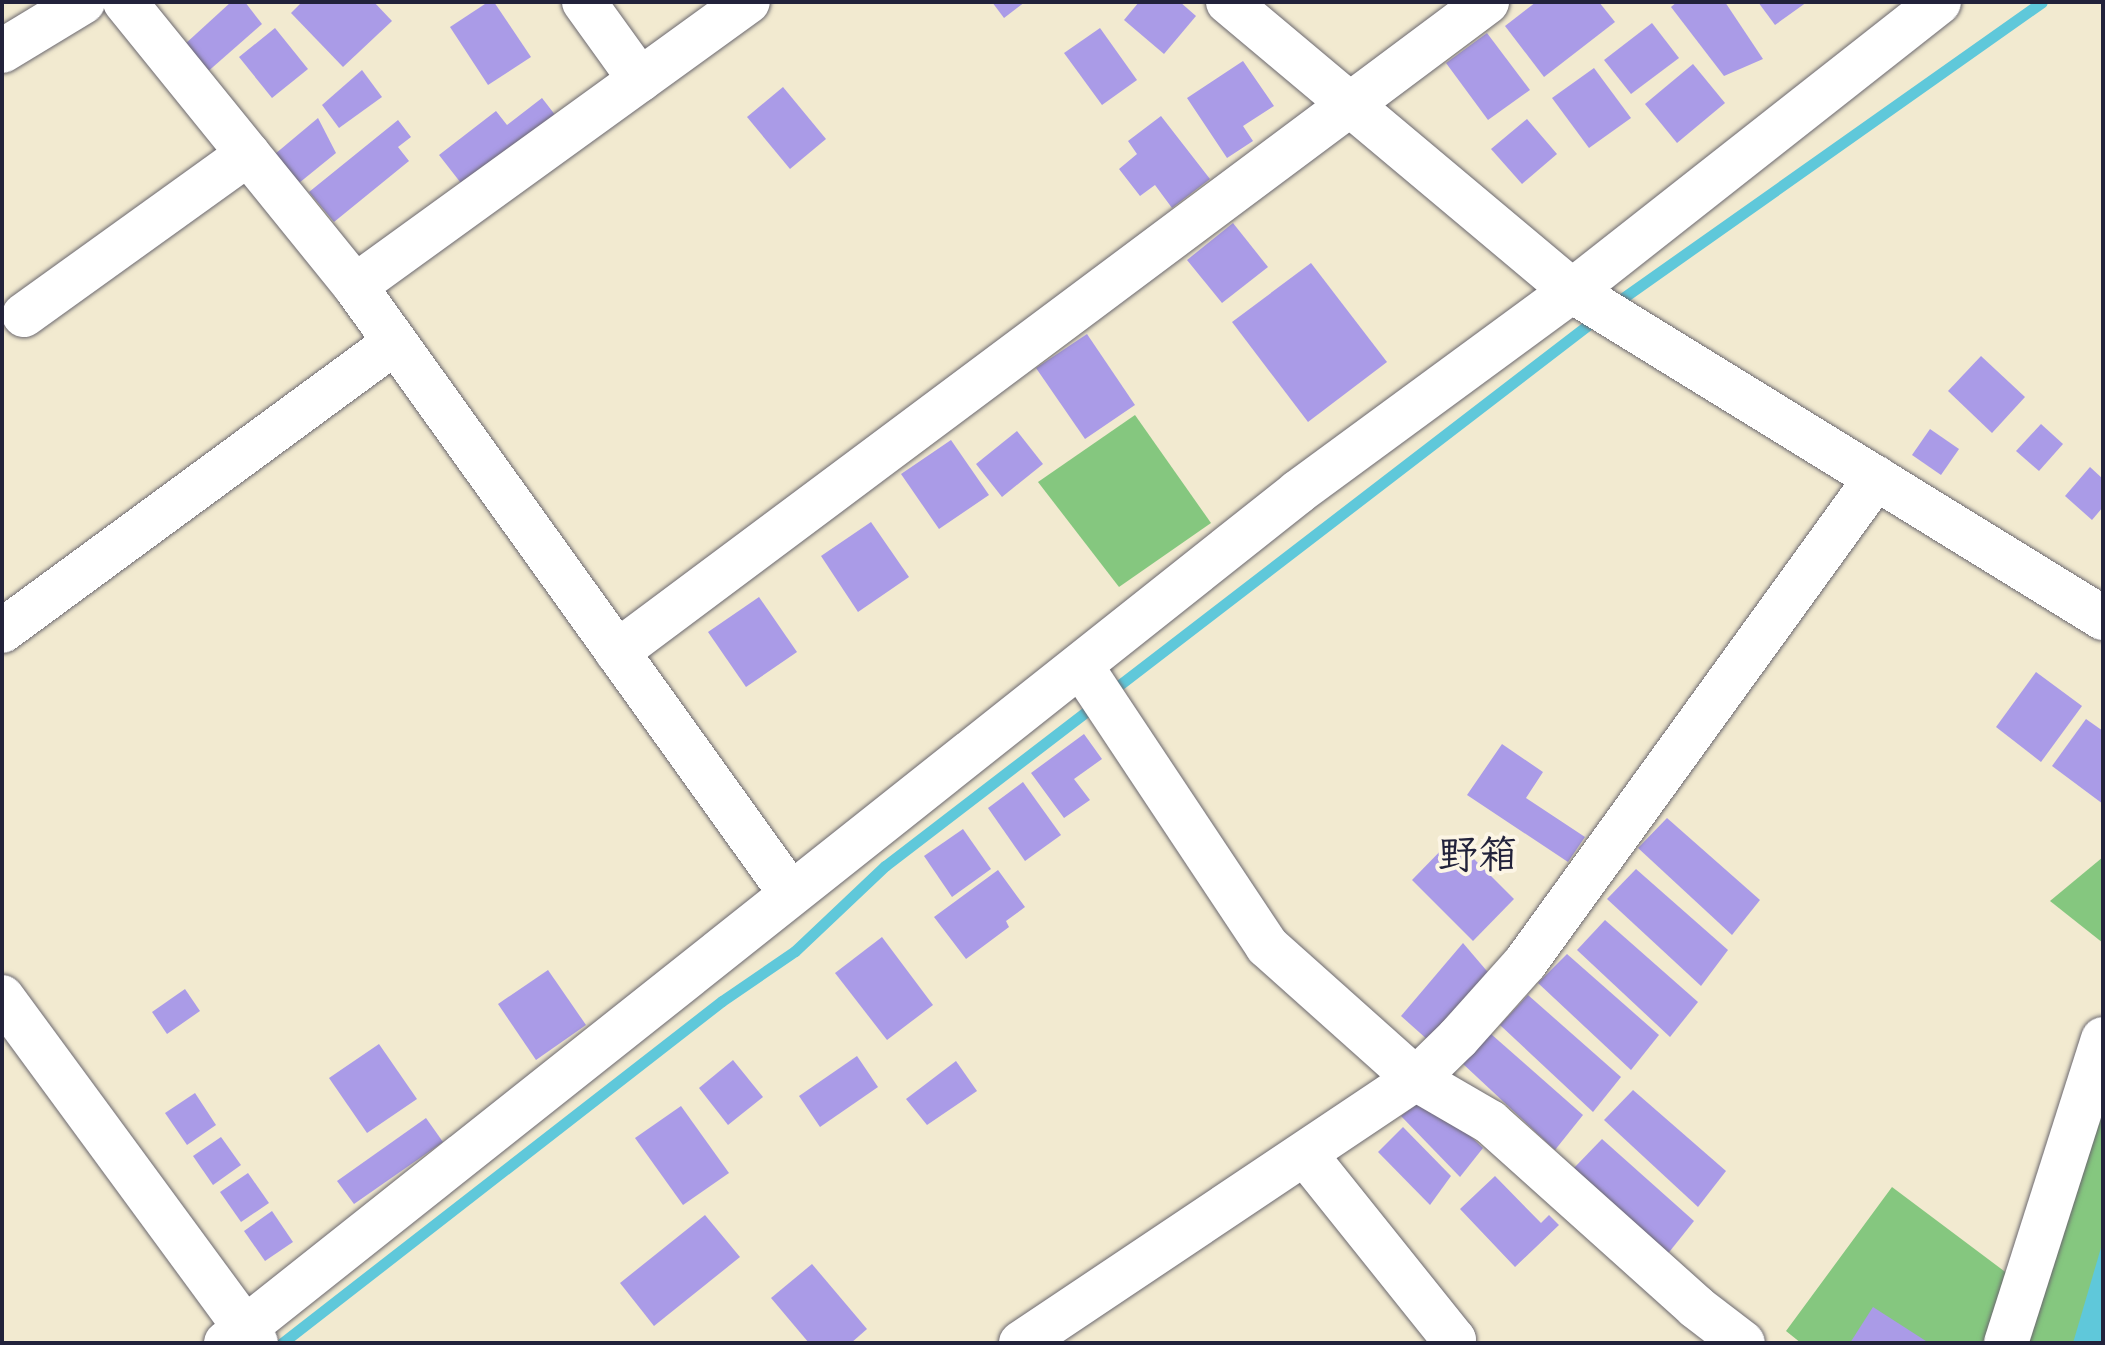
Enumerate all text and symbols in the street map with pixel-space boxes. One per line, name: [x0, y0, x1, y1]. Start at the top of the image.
district label: 野箱: [1438, 835, 1518, 883]

